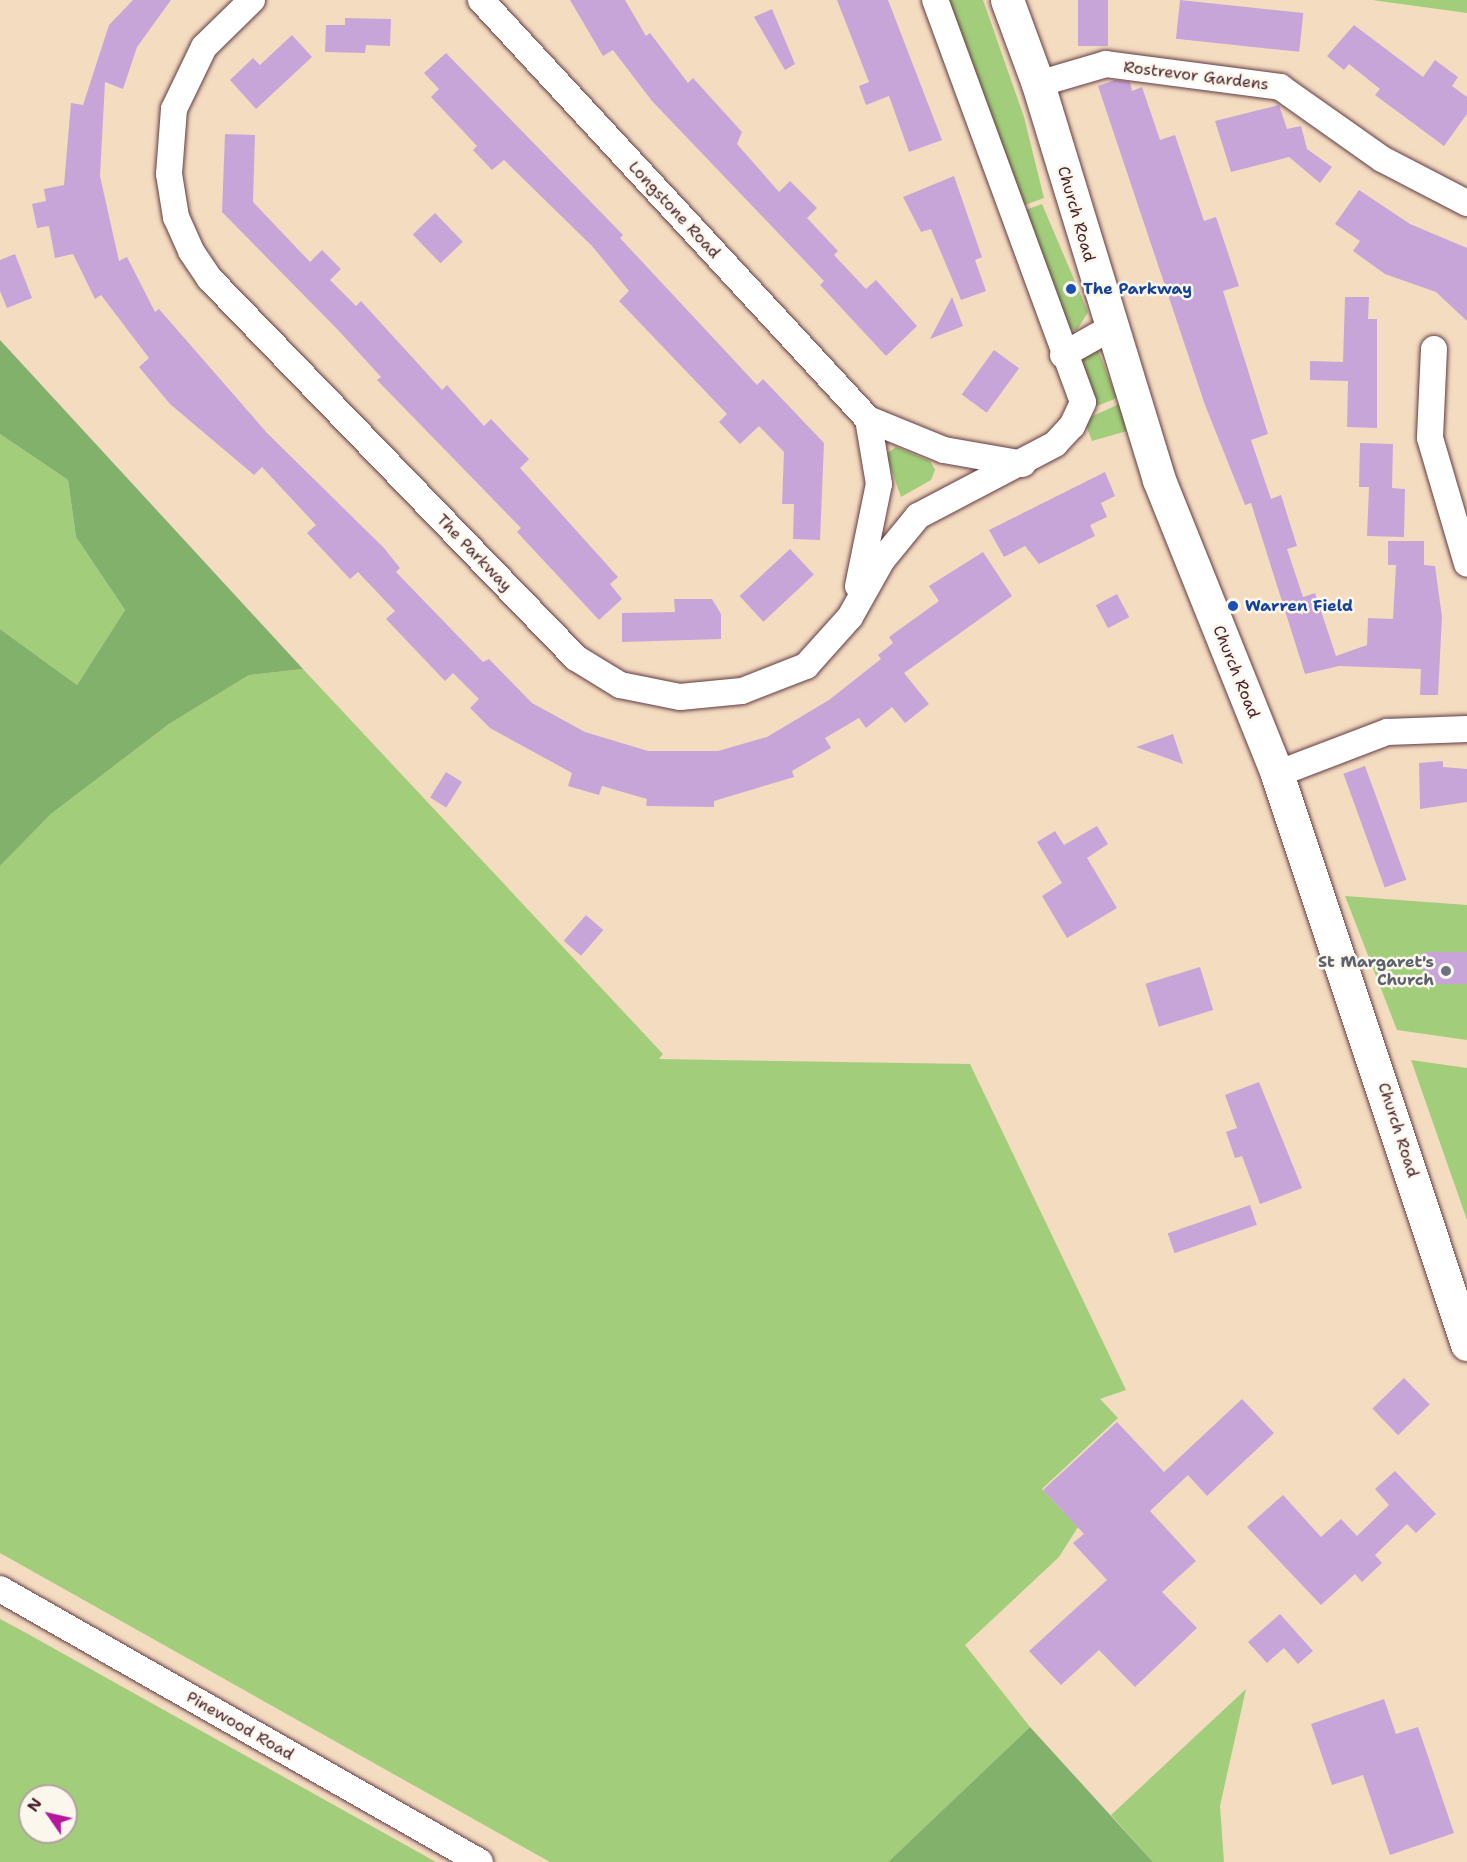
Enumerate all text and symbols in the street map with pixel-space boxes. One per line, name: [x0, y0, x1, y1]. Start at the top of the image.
street label: Rostrevor Gardens: [1122, 58, 1270, 94]
street label: Longstone Road: [624, 158, 724, 262]
street label: Church Road: [1053, 164, 1099, 264]
place label: The Parkway: [1083, 279, 1192, 299]
marker: The Parkway: [1064, 282, 1078, 296]
street label: The Parkway: [432, 510, 516, 596]
place label: Warren Field: [1245, 596, 1353, 616]
marker: Warren Field: [1226, 599, 1240, 613]
street label: Church Road: [1209, 623, 1263, 721]
place label: St Margaret's Church: [1318, 952, 1434, 990]
marker: St Margaret's Church: [1439, 964, 1453, 978]
street label: Church Road: [1374, 1080, 1422, 1180]
street label: Pinewood Road: [183, 1687, 297, 1765]
north arrow: [18, 1784, 78, 1844]
text: N: [22, 1794, 47, 1816]

